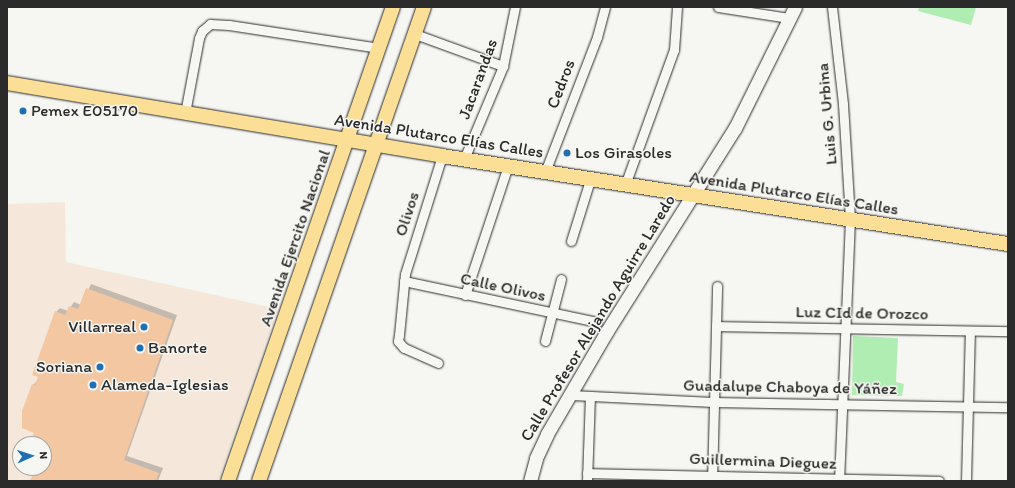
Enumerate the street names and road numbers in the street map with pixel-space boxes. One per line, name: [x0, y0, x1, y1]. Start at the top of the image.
street label: Jacarandas: [454, 36, 502, 122]
street label: Cedros: [542, 56, 580, 112]
street label: Luis G. Urbina: [812, 62, 842, 166]
street label: Avenida Plutarco Elías Calles: [333, 109, 545, 163]
street label: Avenida Ejercito Nacional: [255, 147, 335, 329]
street label: Avenida Plutarco Elías Calles: [688, 166, 900, 220]
street label: Olivos: [390, 189, 424, 239]
street label: Calle Profesor Alejando Aguirre Laredo: [516, 191, 680, 445]
street label: Calle Olivos: [458, 268, 548, 306]
street label: Luz CId de Orozco: [795, 302, 929, 324]
street label: Guadalupe Chaboya de Yáñez: [683, 375, 897, 399]
street label: Guillermina Dieguez: [689, 448, 837, 474]

